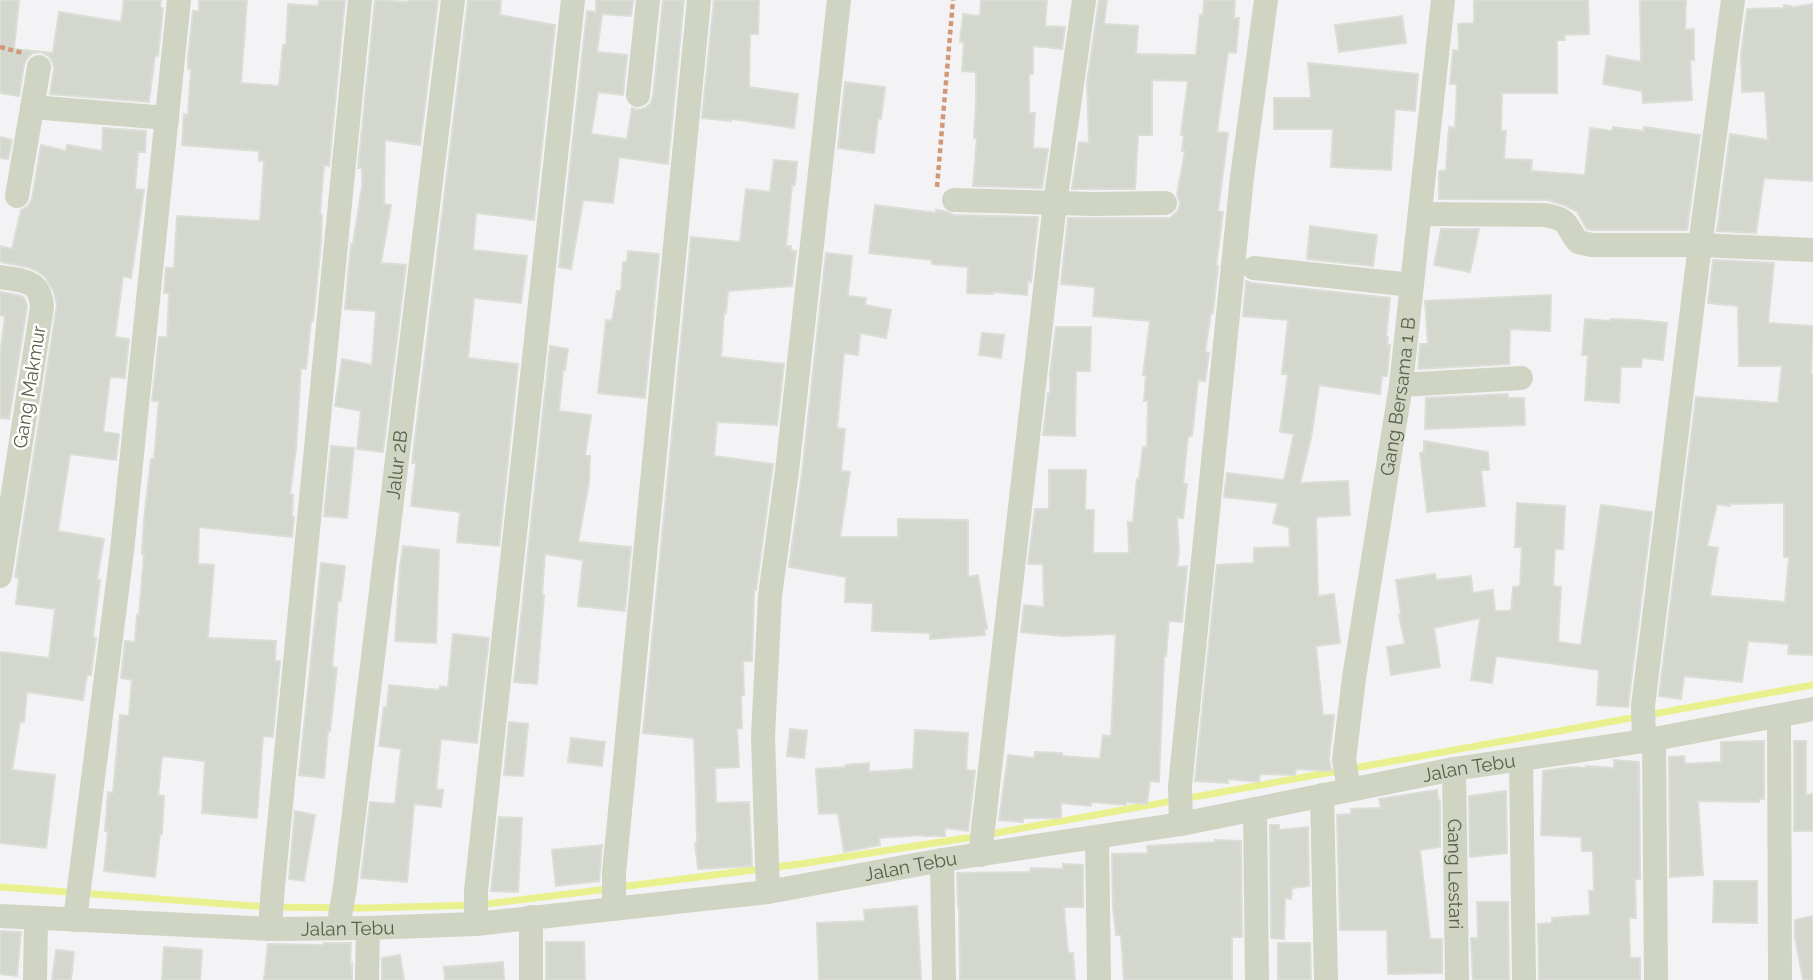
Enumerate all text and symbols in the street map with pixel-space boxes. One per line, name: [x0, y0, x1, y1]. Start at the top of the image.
street label: Gang Bersama 1 B: [1376, 316, 1419, 477]
street label: Gang Makmur: [8, 324, 50, 450]
street label: Jalur 2B: [381, 429, 412, 501]
street label: Jalan Tebu: [1420, 749, 1517, 786]
street label: Gang Lestari: [1444, 819, 1467, 929]
street label: Jalan Tebu: [862, 847, 958, 885]
street label: Jalan Tebu: [301, 916, 395, 940]

